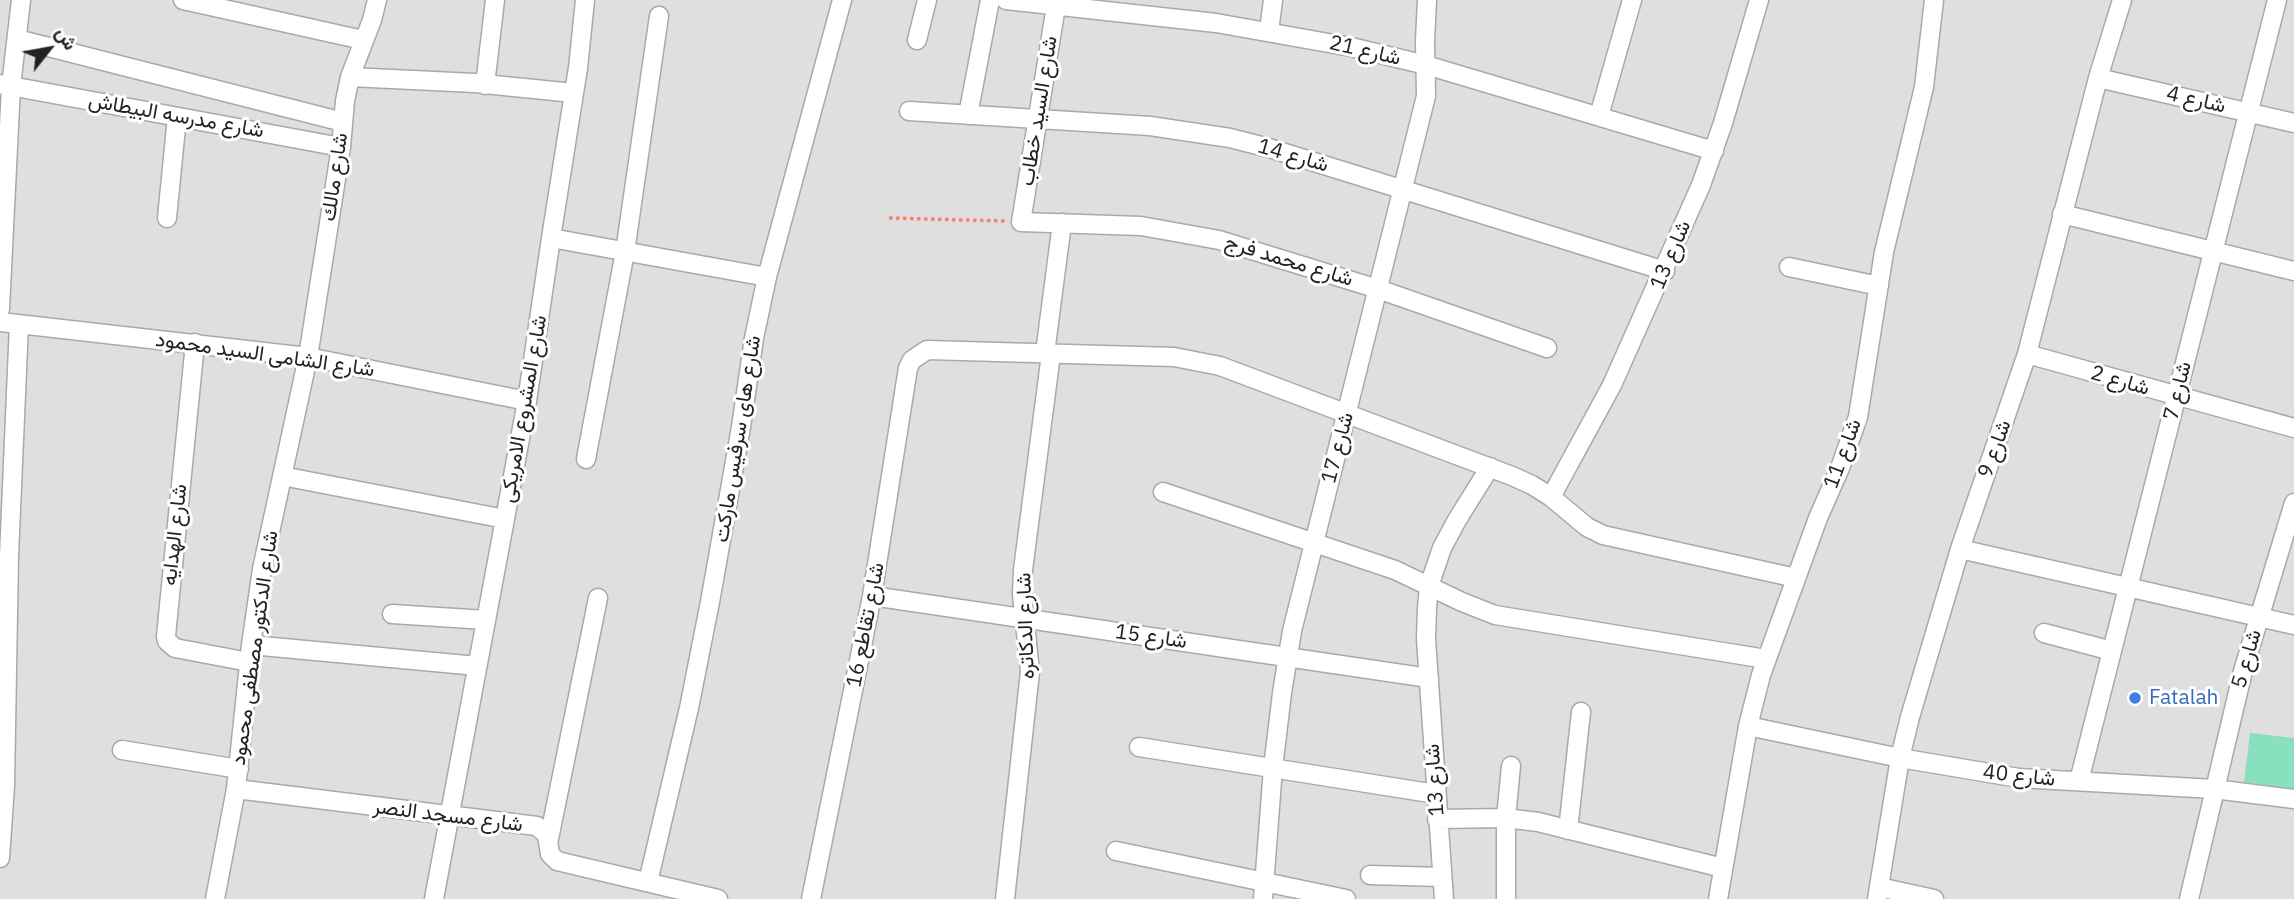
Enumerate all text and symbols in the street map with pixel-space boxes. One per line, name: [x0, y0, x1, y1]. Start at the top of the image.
north arrow: [14, 14, 84, 84]
text: ش: [51, 22, 83, 54]
street label: شارع 21: [1327, 31, 1403, 71]
street label: شارع السيد خطاب: [1015, 34, 1063, 188]
street label: شارع 4: [2164, 81, 2228, 119]
street label: شارع مدرسه البيطاش: [86, 88, 266, 144]
street label: شارع مالك: [316, 131, 354, 223]
street label: شارع 14: [1255, 134, 1331, 178]
street label: شارع 13: [1645, 217, 1697, 293]
street label: شارع محمد فرج: [1222, 230, 1356, 292]
street label: شارع المشروع الامريكى: [495, 313, 553, 505]
street label: شارع الشامى السيد محمود: [154, 327, 376, 383]
street label: شارع هاى سرفيس ماركت: [709, 334, 767, 544]
street label: شارع 7: [2159, 359, 2197, 423]
street label: شارع 2: [2088, 361, 2152, 401]
street label: شارع 17: [1316, 410, 1360, 486]
street label: شارع 11: [1819, 416, 1867, 492]
street label: شارع 9: [1973, 417, 2017, 481]
street label: شارع الهدايه: [157, 483, 193, 587]
street label: شارع الدكتور مصطفى محمود: [226, 529, 284, 767]
street label: شارع تقاطع 16: [842, 560, 890, 690]
street label: شارع الدكاتره: [1012, 572, 1040, 680]
street label: شارع 15: [1113, 619, 1189, 655]
street label: شارع 5: [2227, 627, 2267, 691]
place label: Fatalah: [2149, 685, 2219, 711]
marker: Fatalah: [2127, 690, 2143, 706]
street label: شارع 13: [1420, 743, 1450, 817]
street label: شارع 40: [1982, 760, 2056, 792]
street label: شارع مسجد النصر: [372, 794, 524, 838]

